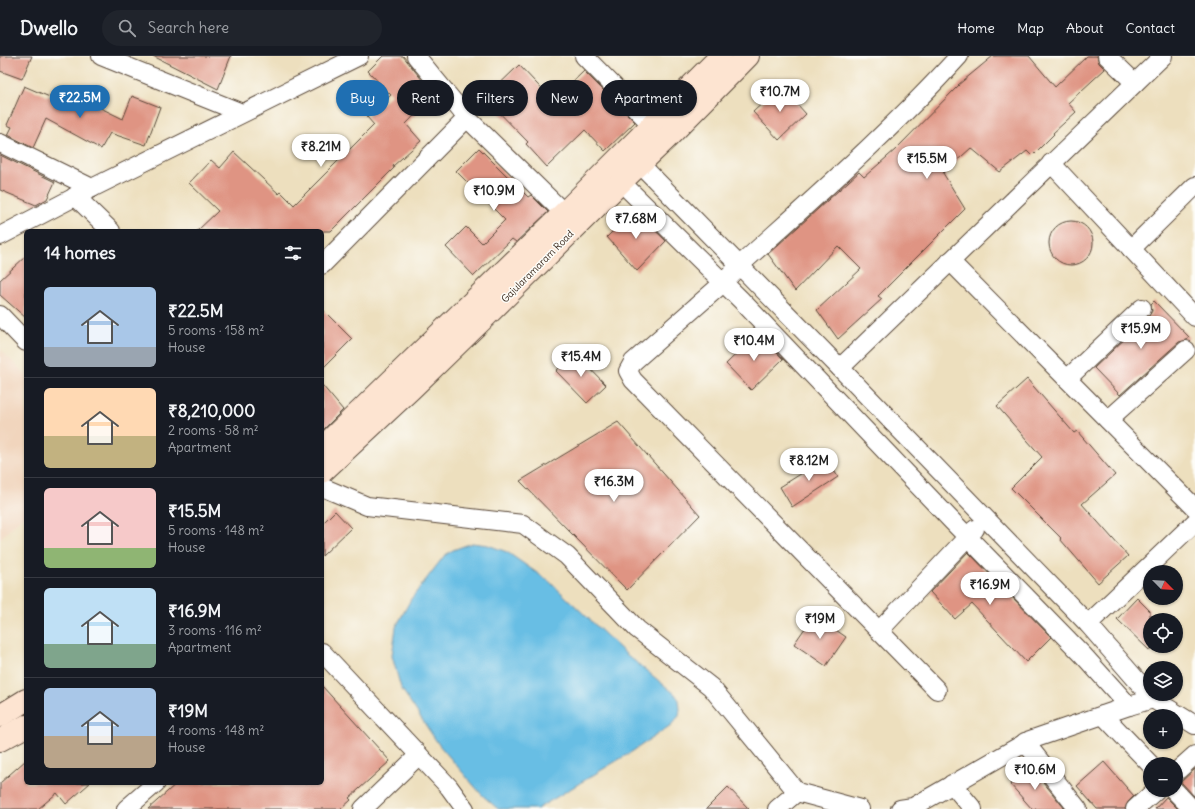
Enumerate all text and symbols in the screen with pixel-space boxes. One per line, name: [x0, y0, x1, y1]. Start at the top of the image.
search box: [102, 10, 382, 46]
text: Dwello: [20, 16, 78, 40]
icon: search: [116, 17, 138, 39]
text: Search here: [148, 18, 229, 37]
text: Home: [957, 19, 995, 37]
text: Map: [1017, 19, 1044, 37]
text: About: [1066, 19, 1104, 37]
text: Contact: [1126, 19, 1175, 37]
pin: ₹10.7M: [747, 79, 813, 113]
chip: Buy: [336, 80, 389, 116]
chip: Rent: [397, 80, 454, 116]
chip: Filters: [462, 80, 528, 116]
chip: New: [536, 80, 593, 116]
chip: Apartment: [601, 80, 697, 116]
text: ₹10.7M: [760, 83, 800, 100]
pin: ₹22.5M: [47, 85, 113, 119]
text: ₹22.5M: [59, 89, 101, 106]
pin: ₹8.21M: [288, 134, 354, 168]
text: ₹8.21M: [301, 138, 341, 155]
pin: ₹15.5M: [894, 146, 960, 180]
text: ₹15.5M: [907, 150, 947, 167]
pin: ₹10.9M: [461, 178, 527, 212]
text: ₹10.9M: [473, 182, 515, 199]
pin: ₹7.68M: [603, 206, 669, 240]
text: ₹7.68M: [615, 210, 657, 227]
street label: Gajularamaram Road: [498, 227, 576, 305]
text: 14 homes: [44, 242, 116, 264]
icon: filters: [282, 242, 304, 264]
text: ₹22.5M: [168, 300, 223, 322]
icon: home: [76, 303, 124, 351]
pin: ₹15.9M: [1108, 316, 1174, 350]
text: ₹15.9M: [1121, 320, 1161, 337]
text: 5 rooms · 158 m²: [168, 322, 264, 339]
pin: ₹10.4M: [721, 328, 787, 362]
text: ₹10.4M: [733, 332, 775, 349]
text: House: [168, 339, 205, 356]
pin: ₹15.4M: [548, 344, 614, 378]
text: ₹15.4M: [561, 348, 601, 365]
text: ₹8,210,000: [168, 400, 255, 422]
icon: home: [76, 404, 124, 452]
text: 2 rooms · 58 m²: [168, 422, 259, 439]
text: Apartment: [168, 439, 231, 456]
pin: ₹8.12M: [776, 448, 842, 482]
text: ₹8.12M: [789, 452, 829, 469]
pin: ₹16.3M: [581, 469, 647, 503]
text: ₹16.3M: [594, 473, 634, 490]
text: ₹15.5M: [168, 500, 221, 522]
icon: home: [76, 504, 124, 552]
text: 5 rooms · 148 m²: [168, 522, 264, 539]
text: House: [168, 539, 205, 556]
north arrow: [1143, 565, 1183, 605]
map controls: [1143, 565, 1183, 797]
pin: ₹16.9M: [957, 572, 1023, 606]
text: ₹16.9M: [970, 576, 1010, 593]
text: ₹16.9M: [168, 600, 221, 622]
icon: home: [76, 604, 124, 652]
pin: ₹19M: [796, 606, 844, 640]
text: ₹19M: [805, 610, 835, 627]
button: locate: [1143, 613, 1183, 653]
text: 3 rooms · 116 m²: [168, 622, 262, 639]
text: Apartment: [168, 639, 231, 656]
button: layers: [1143, 661, 1183, 701]
text: ₹19M: [168, 700, 208, 722]
icon: home: [76, 704, 124, 752]
button: +: [1143, 709, 1183, 749]
text: 4 rooms · 148 m²: [168, 722, 264, 739]
text: House: [168, 739, 205, 756]
pin: ₹10.6M: [1002, 757, 1068, 791]
button: −: [1143, 757, 1183, 797]
text: ₹10.6M: [1014, 761, 1056, 778]

